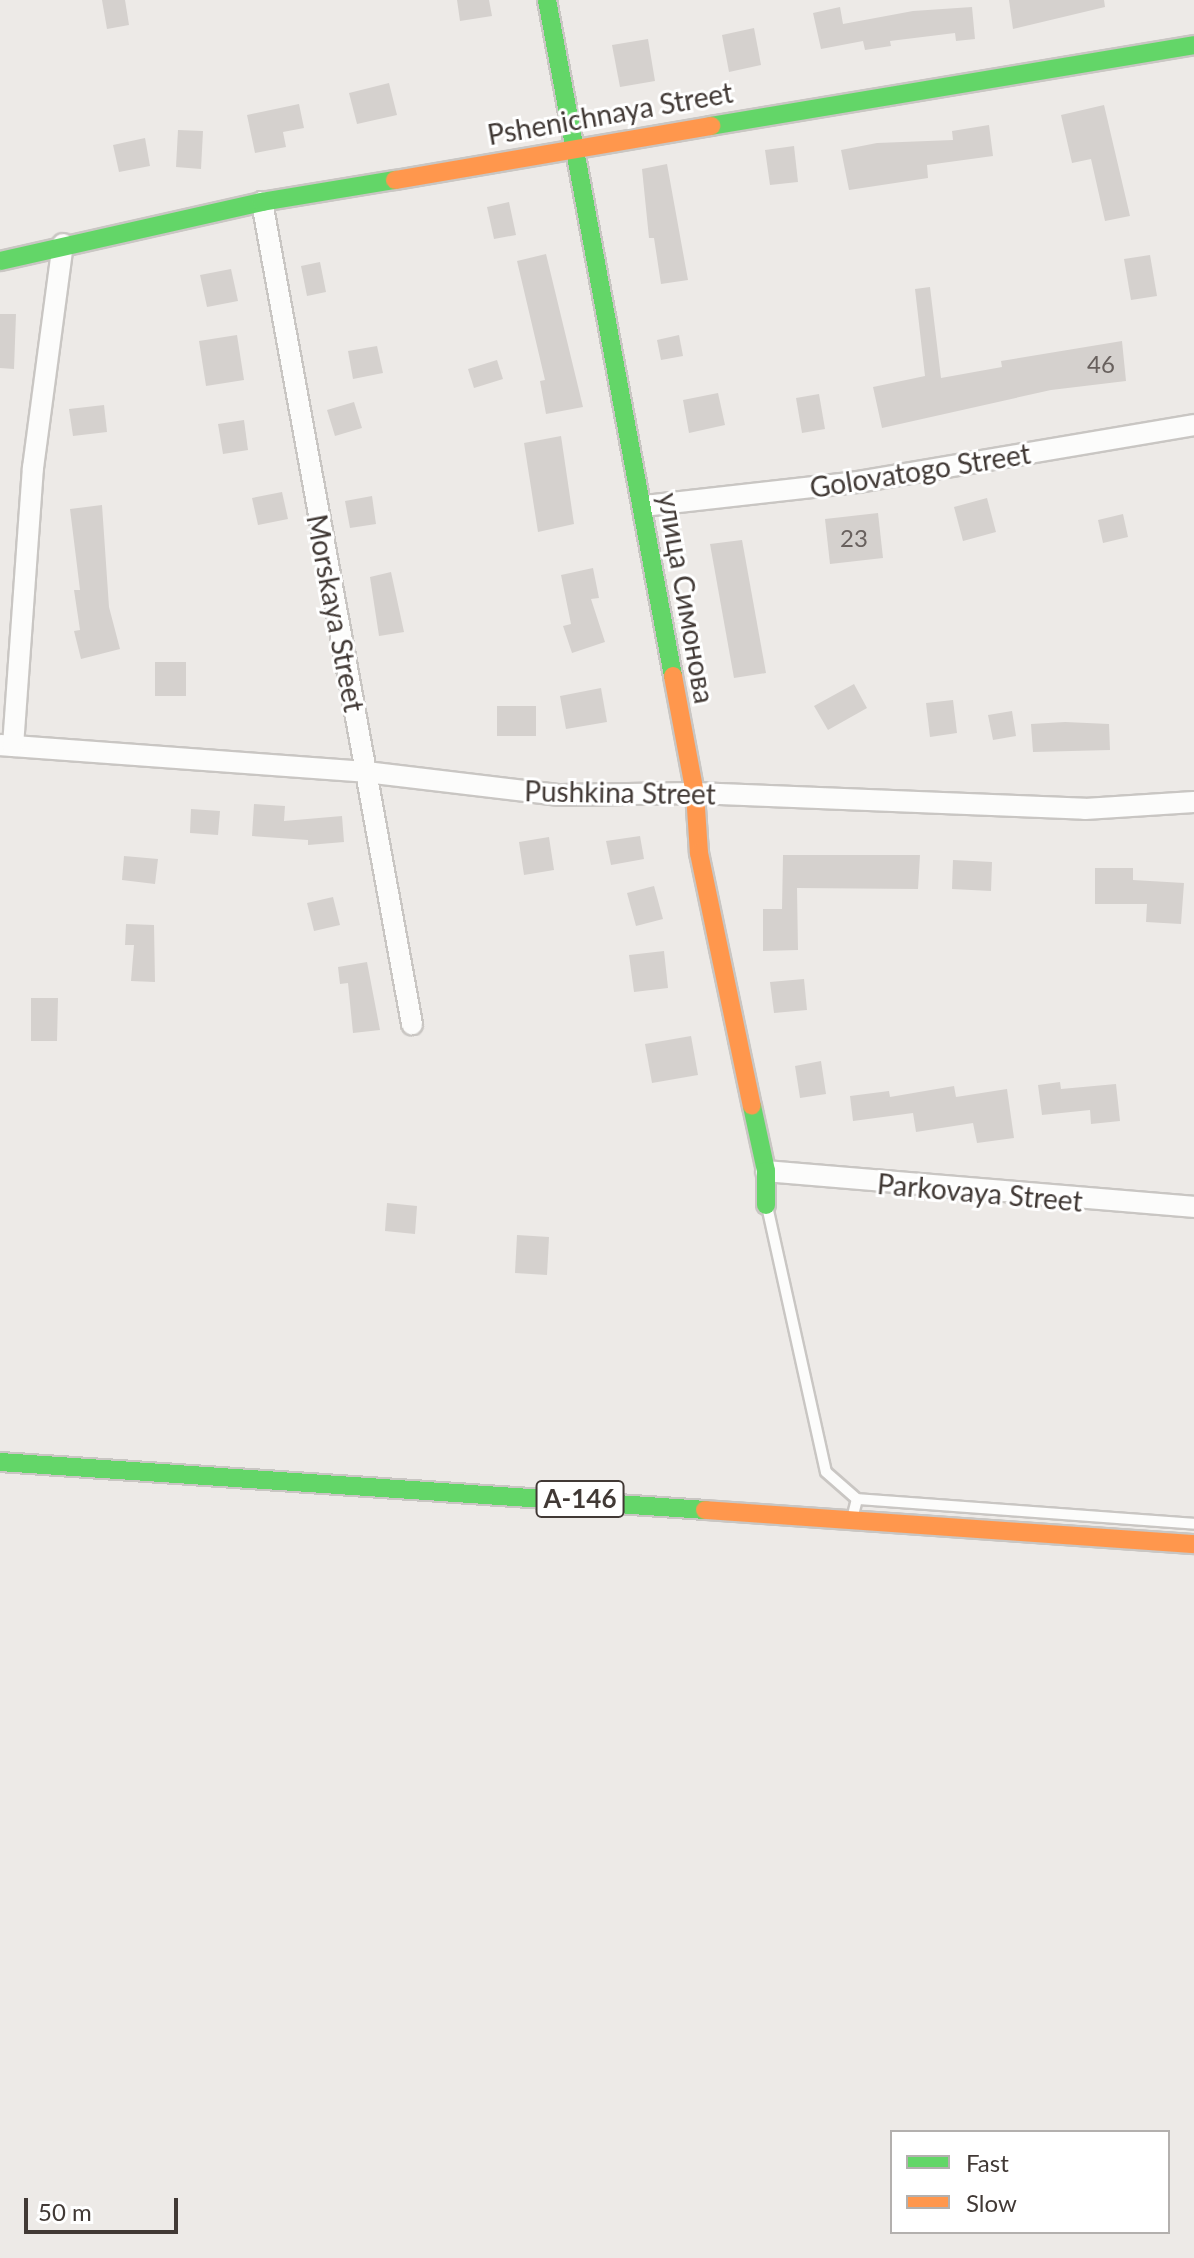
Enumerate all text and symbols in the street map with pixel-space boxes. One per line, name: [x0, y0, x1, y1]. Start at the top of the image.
street label: Pshenichnaya Street: [485, 75, 735, 151]
house number: 46: [1087, 350, 1115, 378]
street label: Golovatogo Street: [807, 436, 1033, 504]
street label: улица Симонова: [652, 490, 722, 706]
street label: Morskaya Street: [300, 511, 372, 715]
house number: 23: [840, 524, 868, 552]
street label: Pushkina Street: [524, 774, 716, 810]
street label: Parkovaya Street: [876, 1166, 1084, 1218]
road number: А-146: [534, 1477, 626, 1521]
legend: [890, 2130, 1170, 2234]
text: Fast: [966, 2148, 1009, 2177]
scale bar: [28, 2182, 182, 2232]
text: Slow: [966, 2188, 1017, 2217]
text: 50 m: [38, 2197, 92, 2226]

